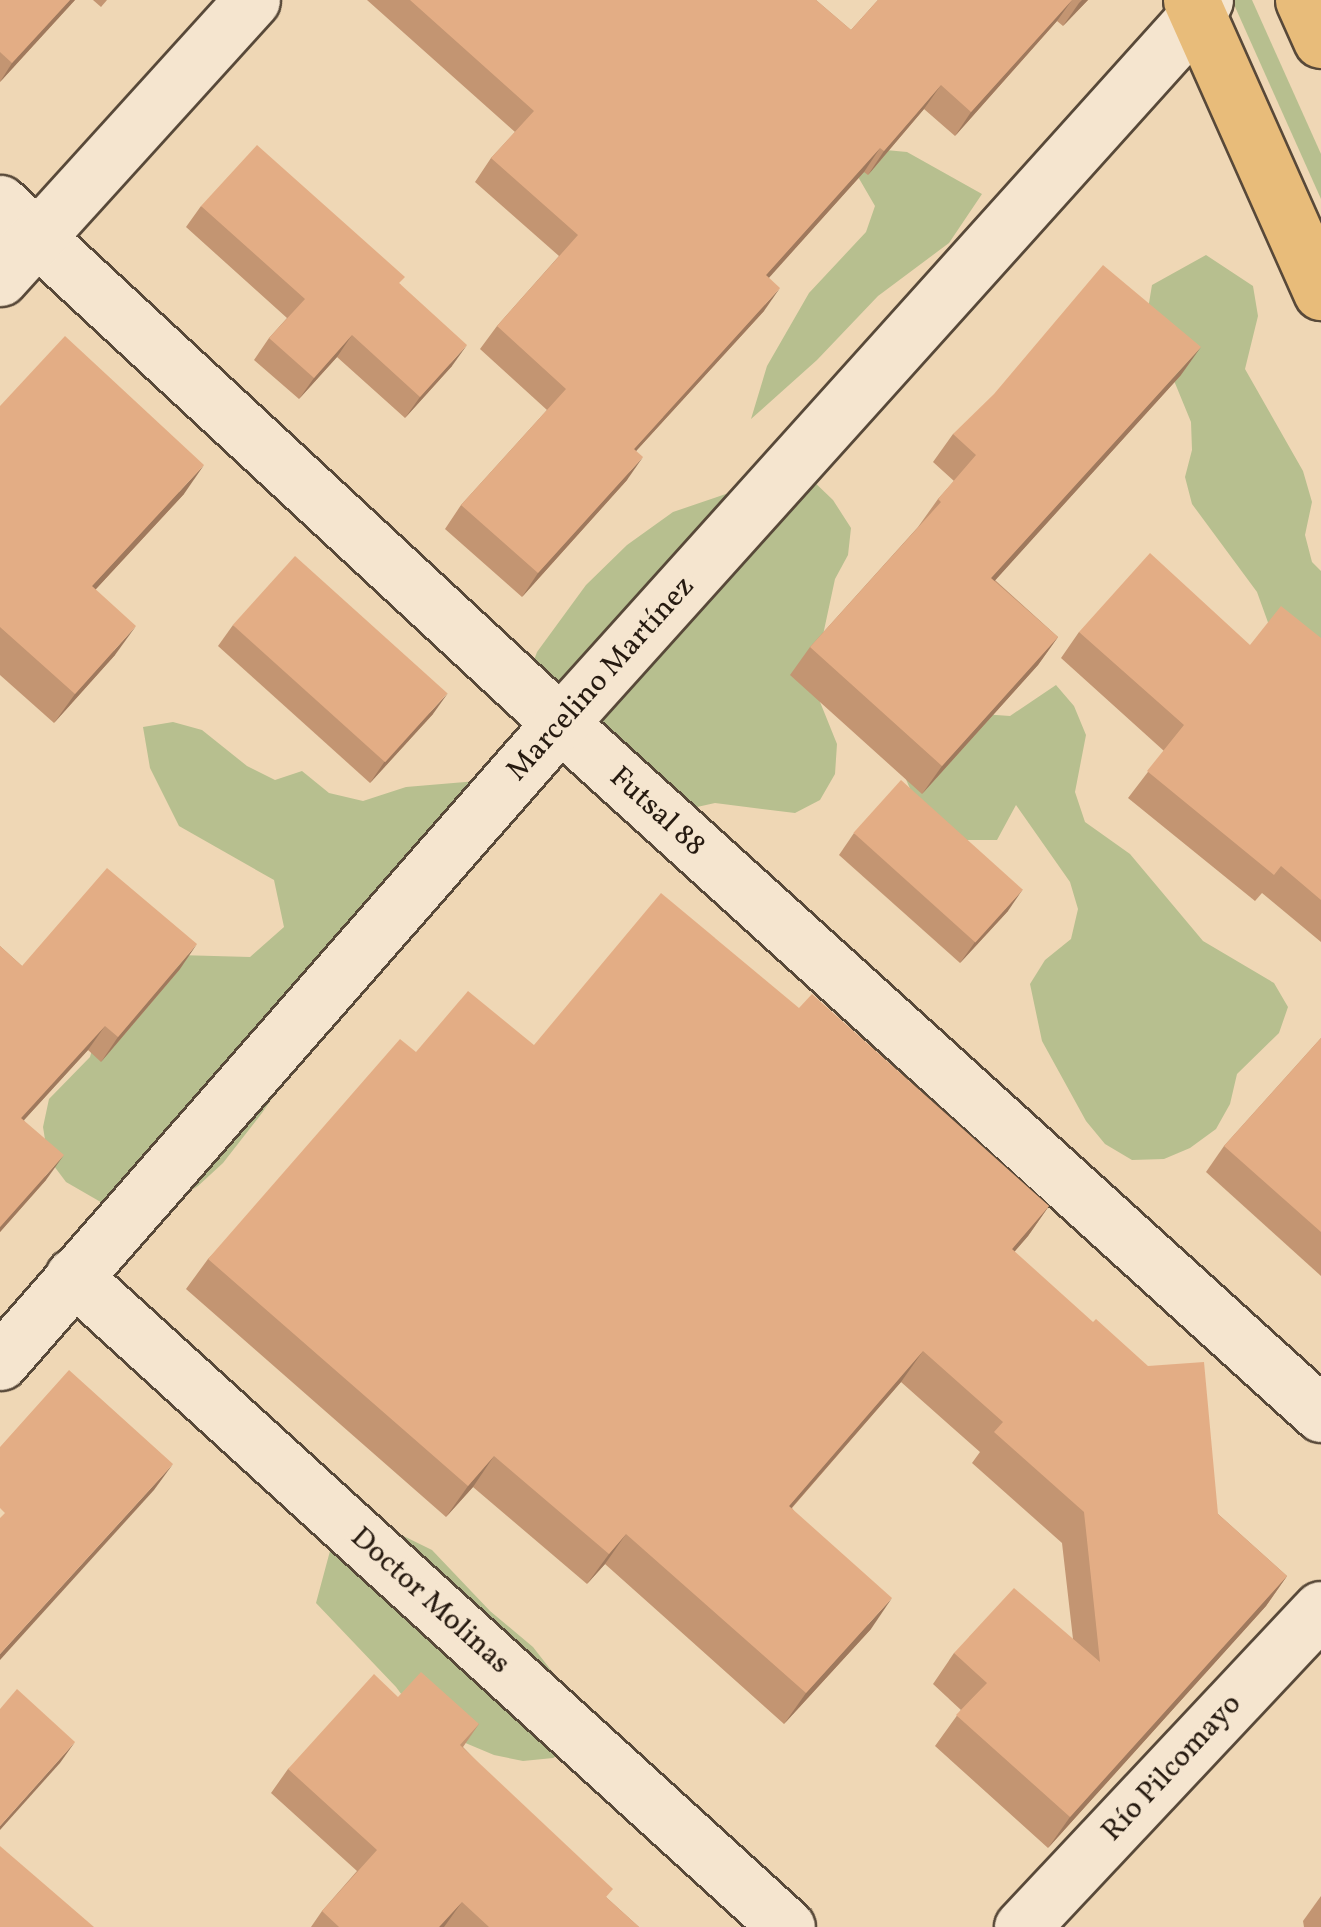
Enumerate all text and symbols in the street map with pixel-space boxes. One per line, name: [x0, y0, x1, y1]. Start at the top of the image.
street label: Marcelino Martínez: [500, 569, 702, 789]
street label: Futsal 88: [602, 760, 712, 864]
street label: Doctor Molinas: [343, 1520, 517, 1682]
street label: Río Pilcomayo: [1094, 1687, 1250, 1849]

